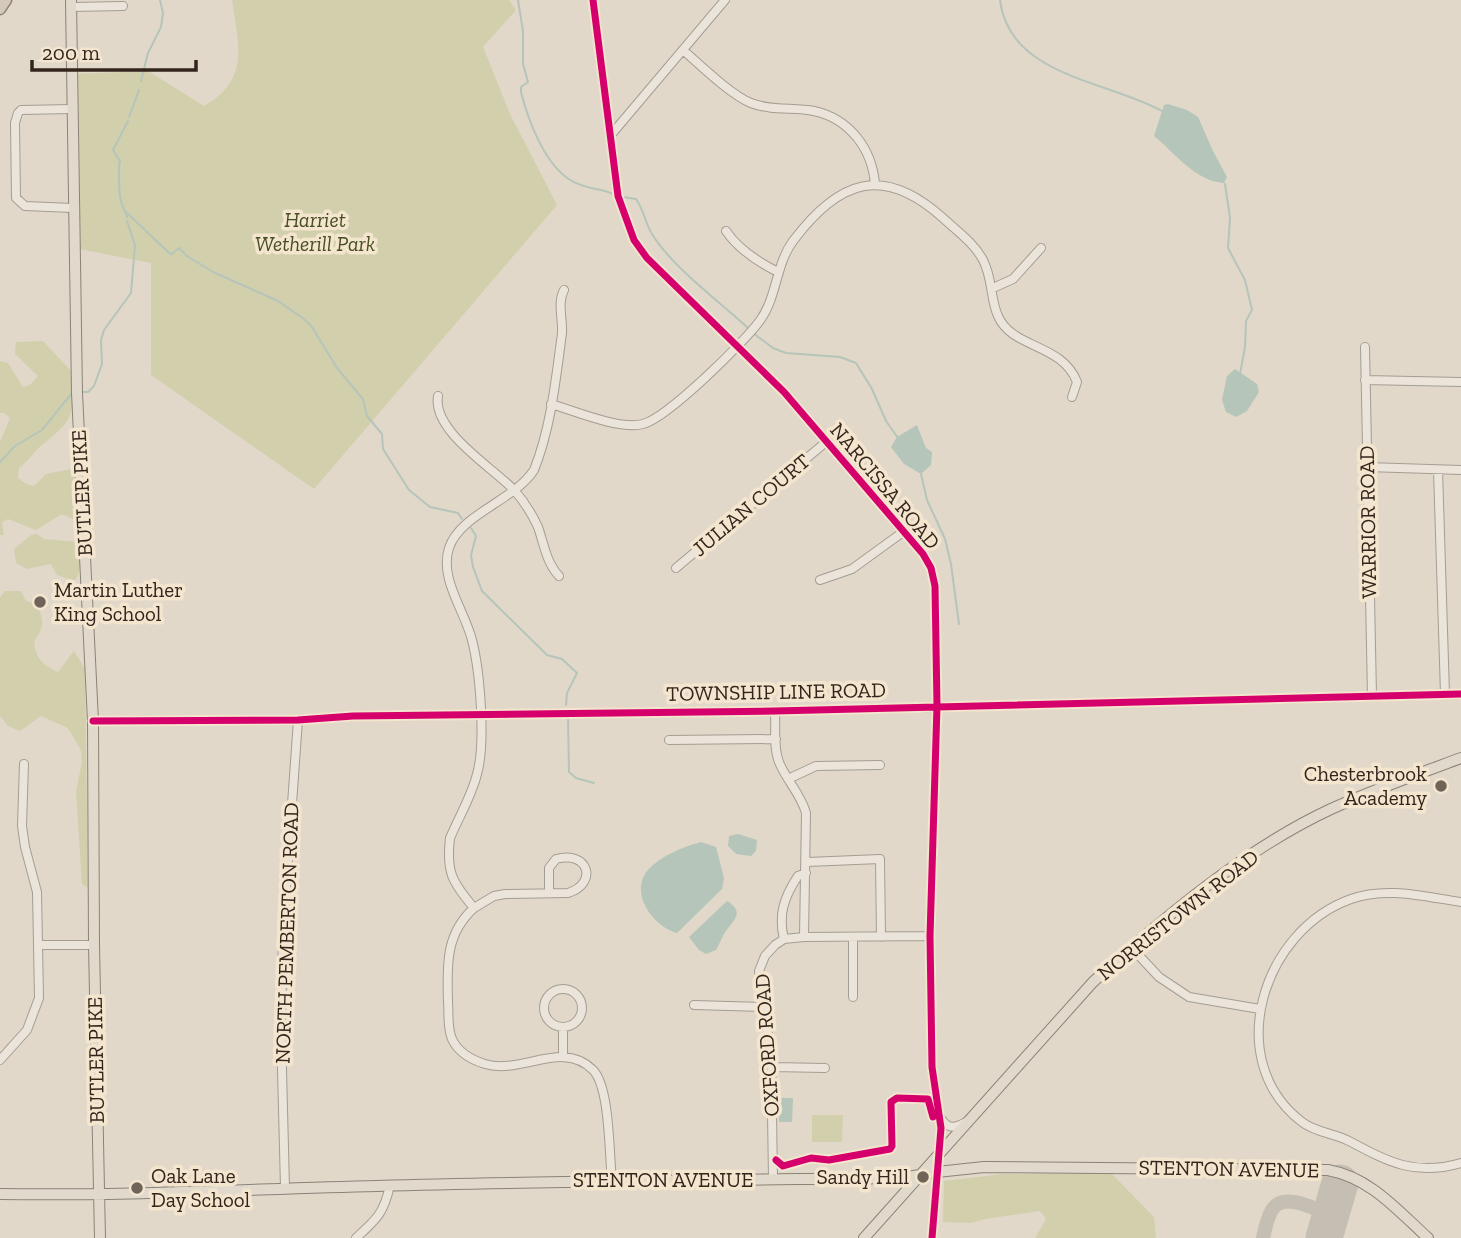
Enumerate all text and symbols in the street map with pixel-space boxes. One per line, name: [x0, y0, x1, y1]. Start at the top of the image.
scale bar: [32, 28, 196, 72]
text: 200 m: [42, 40, 100, 65]
park label: Harriet Wetherill Park: [255, 207, 375, 256]
street label: NARCISSA ROAD: [825, 417, 946, 554]
street label: BUTLER PIKE: [66, 429, 97, 557]
street label: WARRIOR ROAD: [1354, 445, 1381, 599]
street label: JULIAN COURT: [687, 448, 815, 561]
place label: Martin Luther King School: [54, 577, 183, 626]
marker: Martin Luther King School: [32, 594, 48, 610]
street label: TOWNSHIP LINE ROAD: [666, 677, 886, 706]
place label: Chesterbrook Academy: [1304, 761, 1427, 810]
marker: Chesterbrook Academy: [1433, 778, 1449, 794]
street label: NORTH PEMBERTON ROAD: [269, 802, 304, 1064]
street label: NORRISTOWN ROAD: [1092, 844, 1263, 985]
street label: OXFORD ROAD: [749, 973, 784, 1117]
street label: BUTLER PIKE: [82, 996, 109, 1124]
street label: STENTON AVENUE: [1138, 1154, 1320, 1183]
place label: Oak Lane Day School: [151, 1163, 251, 1212]
place label: Sandy Hill: [816, 1164, 909, 1189]
street label: STENTON AVENUE: [573, 1167, 753, 1192]
marker: Sandy Hill: [915, 1169, 931, 1185]
marker: Oak Lane Day School: [129, 1180, 145, 1196]

